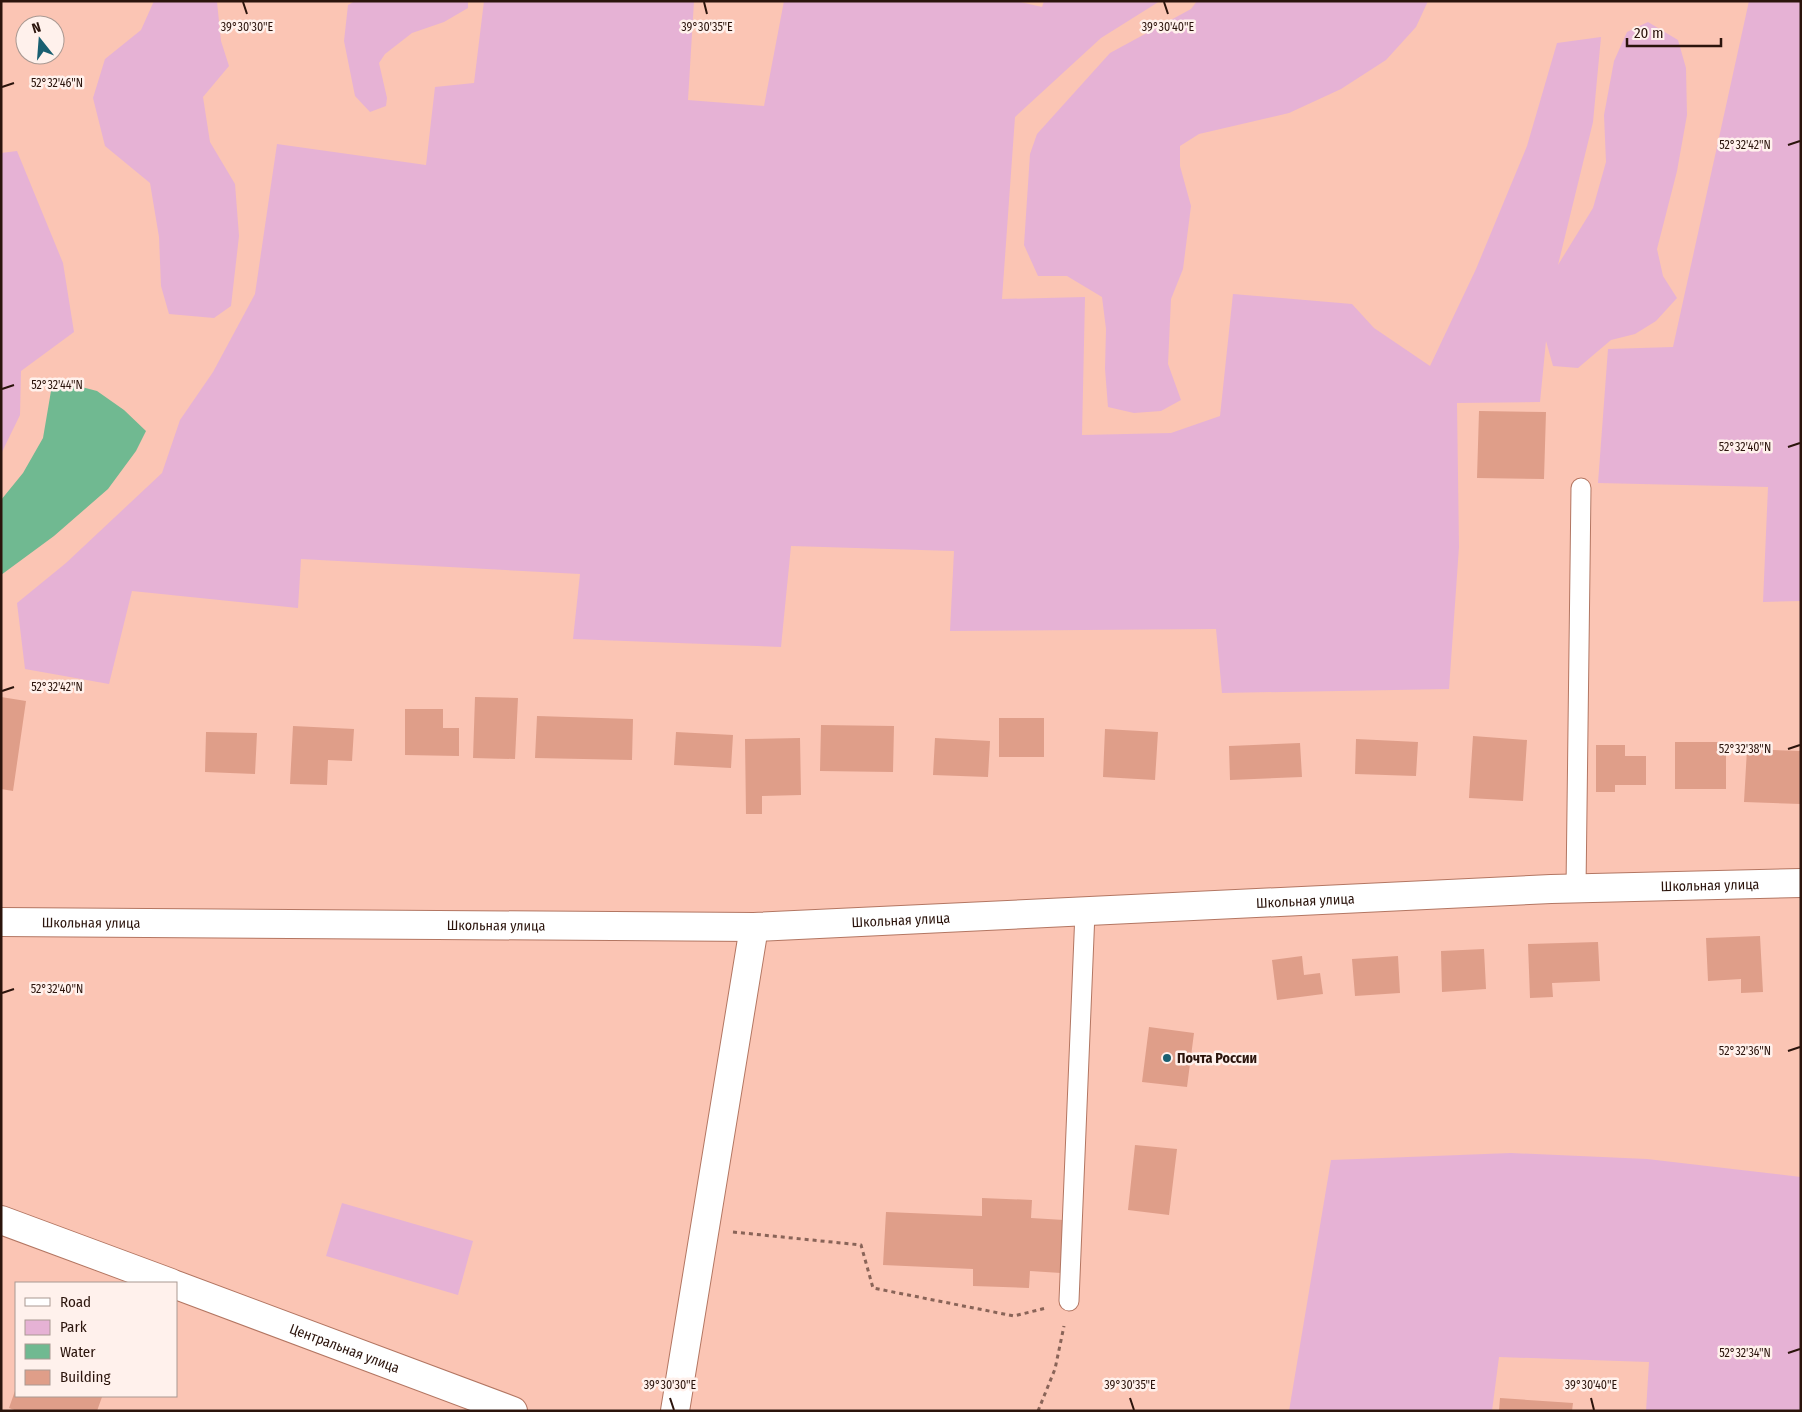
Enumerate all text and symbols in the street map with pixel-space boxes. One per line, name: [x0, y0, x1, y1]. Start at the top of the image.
north arrow: [15, 15, 65, 65]
scale bar: [1627, 15, 1721, 47]
text: N: [30, 19, 43, 37]
text: 39°30'30"E: [221, 20, 274, 34]
text: 39°30'35"E: [681, 20, 733, 34]
text: 39°30'40"E: [1142, 20, 1195, 34]
text: 20 m: [1634, 24, 1664, 42]
text: 52°32'46"N: [31, 76, 83, 90]
text: 52°32'42"N: [1719, 138, 1771, 152]
text: 52°32'44"N: [31, 378, 83, 392]
text: 52°32'40"N: [1719, 440, 1771, 454]
text: 52°32'42"N: [31, 680, 83, 694]
text: 52°32'38"N: [1719, 742, 1771, 756]
street label: Школьная улица: [1661, 875, 1760, 895]
street label: Школьная улица: [1256, 890, 1355, 912]
street label: Школьная улица: [851, 909, 951, 931]
street label: Школьная улица: [42, 914, 140, 931]
street label: Школьная улица: [447, 916, 545, 934]
text: 52°32'40"N: [31, 982, 83, 996]
text: 52°32'36"N: [1719, 1044, 1771, 1058]
place label: Почта России: [1177, 1050, 1257, 1067]
marker: Почта России: [1161, 1052, 1173, 1064]
legend: [15, 1282, 178, 1397]
text: Road: [60, 1293, 91, 1311]
text: Park: [60, 1318, 87, 1336]
street label: Центральная улица: [287, 1320, 402, 1376]
text: Water: [60, 1343, 96, 1361]
text: 52°32'34"N: [1719, 1346, 1771, 1360]
text: Building: [60, 1368, 111, 1386]
text: 39°30'30"E: [644, 1378, 697, 1392]
text: 39°30'35"E: [1104, 1378, 1156, 1392]
text: 39°30'40"E: [1565, 1378, 1618, 1392]

